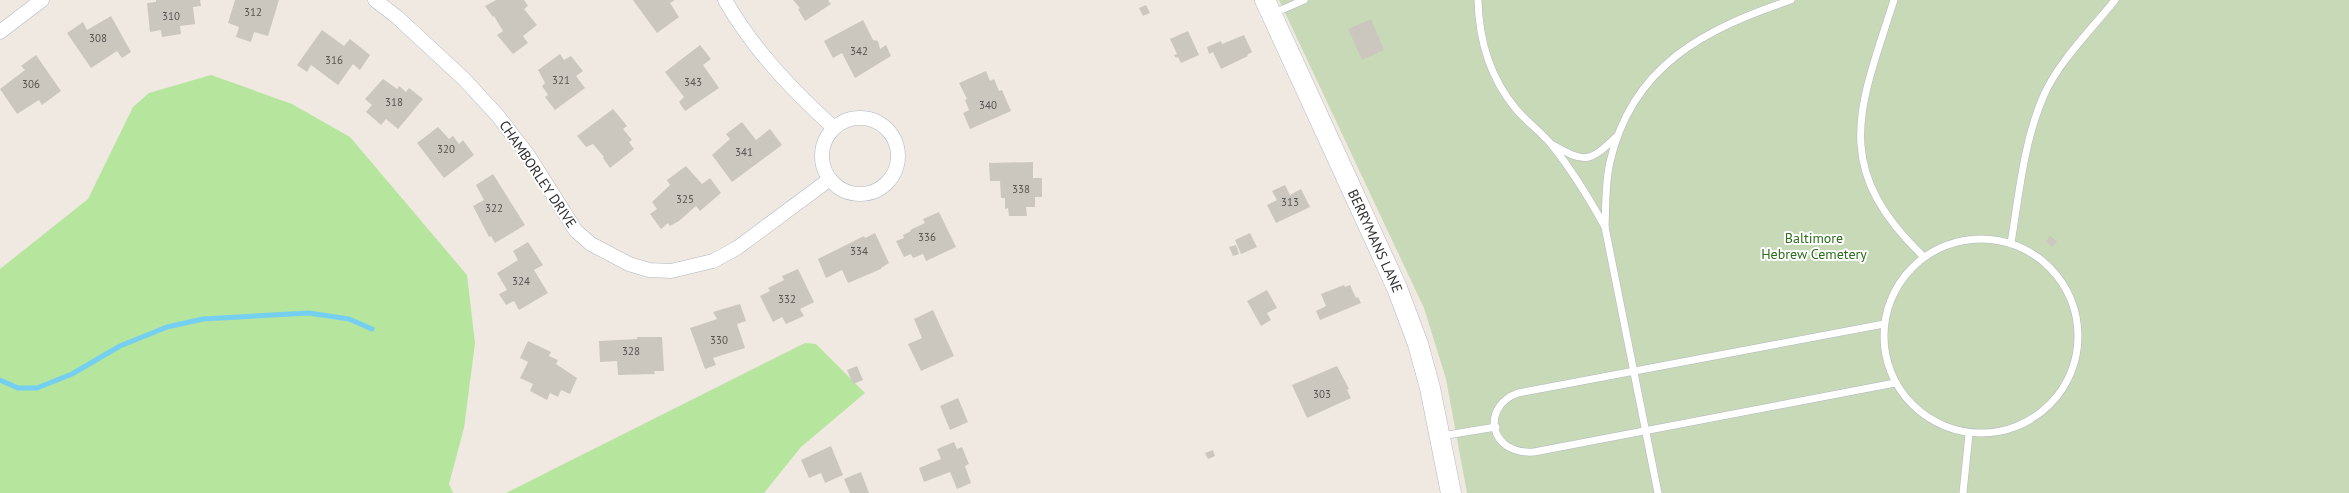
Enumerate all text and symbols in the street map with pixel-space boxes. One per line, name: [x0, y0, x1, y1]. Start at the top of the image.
house number: 312: [244, 5, 262, 19]
house number: 310: [162, 9, 180, 23]
house number: 308: [89, 31, 107, 45]
house number: 342: [850, 44, 868, 58]
house number: 316: [325, 53, 343, 67]
house number: 321: [552, 73, 570, 87]
house number: 343: [684, 75, 702, 89]
house number: 306: [22, 77, 40, 91]
house number: 318: [385, 95, 403, 109]
house number: 340: [979, 98, 997, 112]
street label: CHAMBORLEY DRIVE: [495, 117, 581, 231]
house number: 320: [437, 142, 455, 156]
house number: 341: [735, 145, 753, 159]
house number: 338: [1012, 182, 1030, 196]
street label: BERRYMANS LANE: [1344, 186, 1407, 295]
house number: 325: [676, 192, 694, 206]
house number: 313: [1281, 195, 1299, 209]
house number: 322: [485, 201, 503, 215]
park label: Baltimore Hebrew Cemetery: [1761, 229, 1867, 263]
house number: 336: [918, 230, 936, 244]
house number: 334: [850, 244, 868, 258]
house number: 324: [512, 274, 530, 288]
house number: 332: [778, 292, 796, 306]
house number: 330: [710, 333, 728, 347]
house number: 328: [622, 344, 640, 358]
house number: 303: [1313, 387, 1331, 401]

